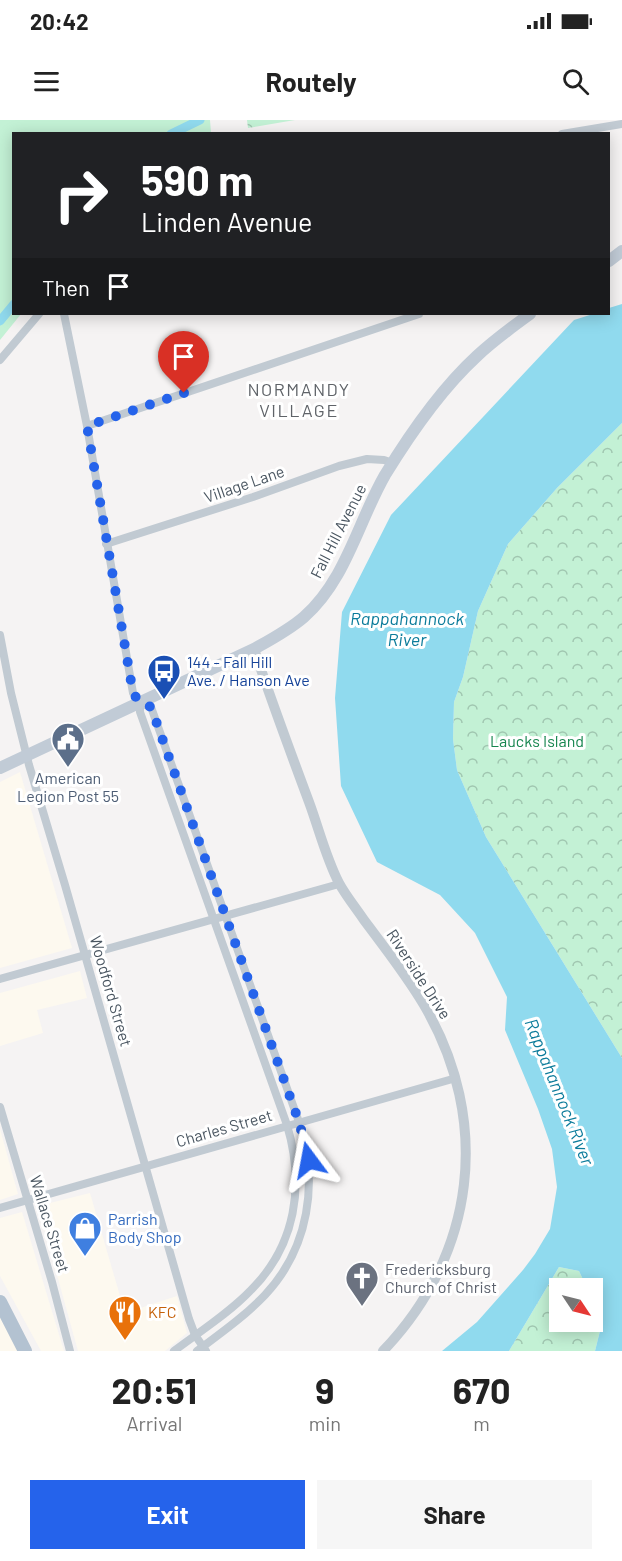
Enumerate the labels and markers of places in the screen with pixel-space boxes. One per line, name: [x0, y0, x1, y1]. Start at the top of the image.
pin: [158, 331, 209, 393]
place label: 144 - Fall Hill Ave. / Hanson Ave: [187, 652, 310, 689]
bus stop icon: 144 - Fall Hill Ave. / Hanson Ave: [146, 653, 182, 700]
public building icon: American Legion Post 55: [50, 721, 86, 768]
place label: American Legion Post 55: [17, 768, 119, 805]
place label: Parrish Body Shop: [108, 1209, 181, 1246]
shop icon: Parrish Body Shop: [67, 1210, 103, 1257]
place label: Fredericksburg Church of Christ: [385, 1259, 497, 1296]
church icon: Fredericksburg Church of Christ: [344, 1260, 380, 1307]
restaurant icon: KFC: [107, 1294, 143, 1341]
place label: KFC: [148, 1302, 177, 1321]

